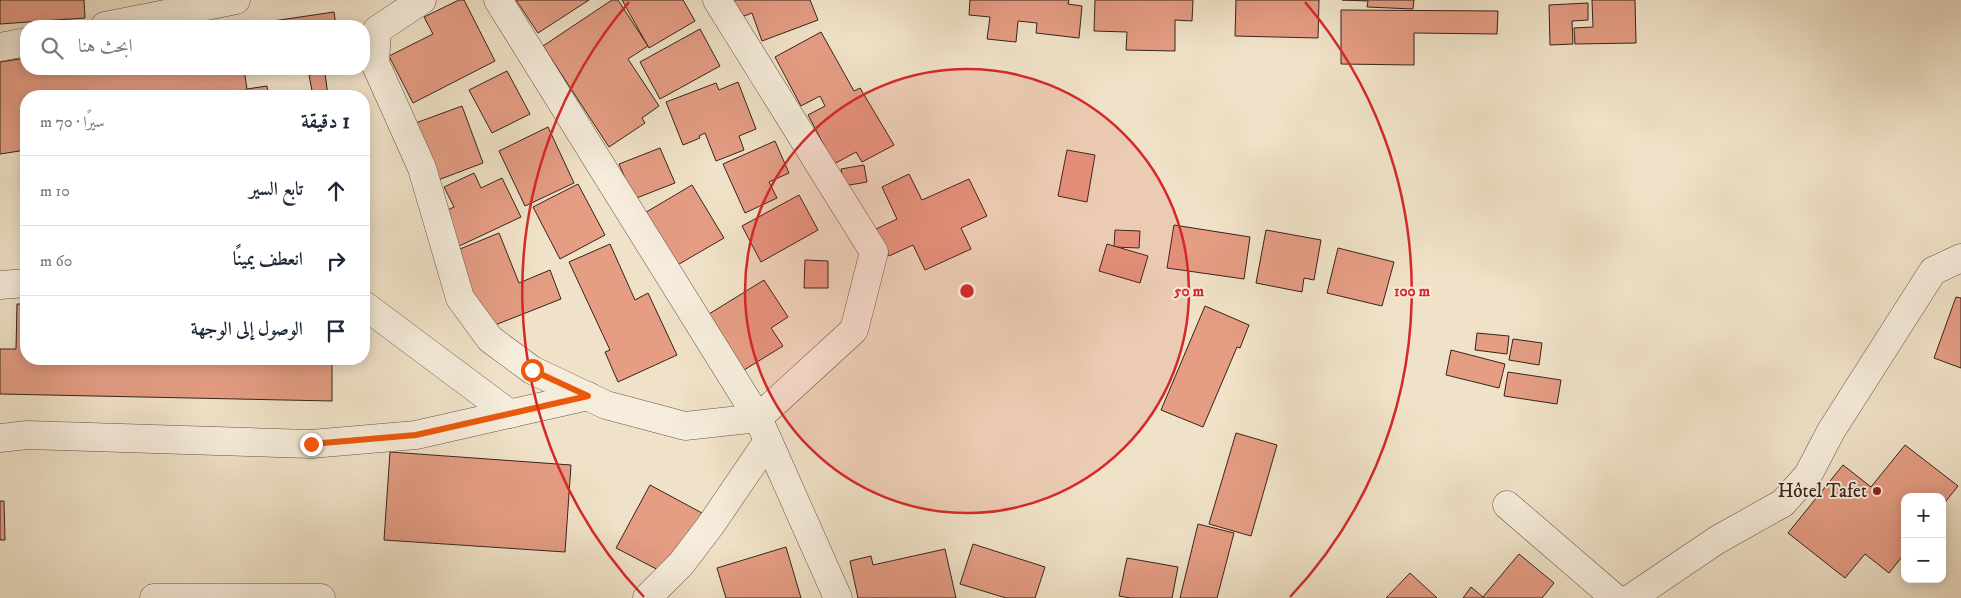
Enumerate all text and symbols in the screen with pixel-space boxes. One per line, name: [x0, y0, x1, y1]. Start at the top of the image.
search box: [20, 20, 370, 75]
icon: search: [38, 34, 66, 62]
text: ابحث هنا: [78, 35, 133, 58]
text: 1 دقيقة: [301, 109, 350, 135]
text: سيرًا · 70 m: [40, 112, 105, 132]
icon: ahead: [322, 177, 350, 205]
text: تابع السير: [249, 178, 303, 201]
text: 10 m: [40, 181, 70, 201]
icon: right: [322, 247, 350, 275]
text: انعطف يمينًا: [233, 248, 303, 271]
text: 60 m: [40, 251, 72, 271]
centre of rings: [958, 282, 976, 300]
text: 50 m: [1173, 282, 1205, 301]
text: 100 m: [1394, 282, 1431, 301]
icon: arrive: [322, 317, 350, 345]
text: الوصول إلى الوجهة: [191, 318, 303, 341]
route start: [521, 359, 544, 382]
route end: [300, 433, 323, 456]
place label: Hôtel Tafet: [1778, 480, 1867, 503]
marker: Hôtel Tafet: [1871, 485, 1883, 497]
map controls: [1901, 493, 1946, 583]
button: +: [1901, 493, 1946, 538]
button: −: [1901, 538, 1946, 583]

